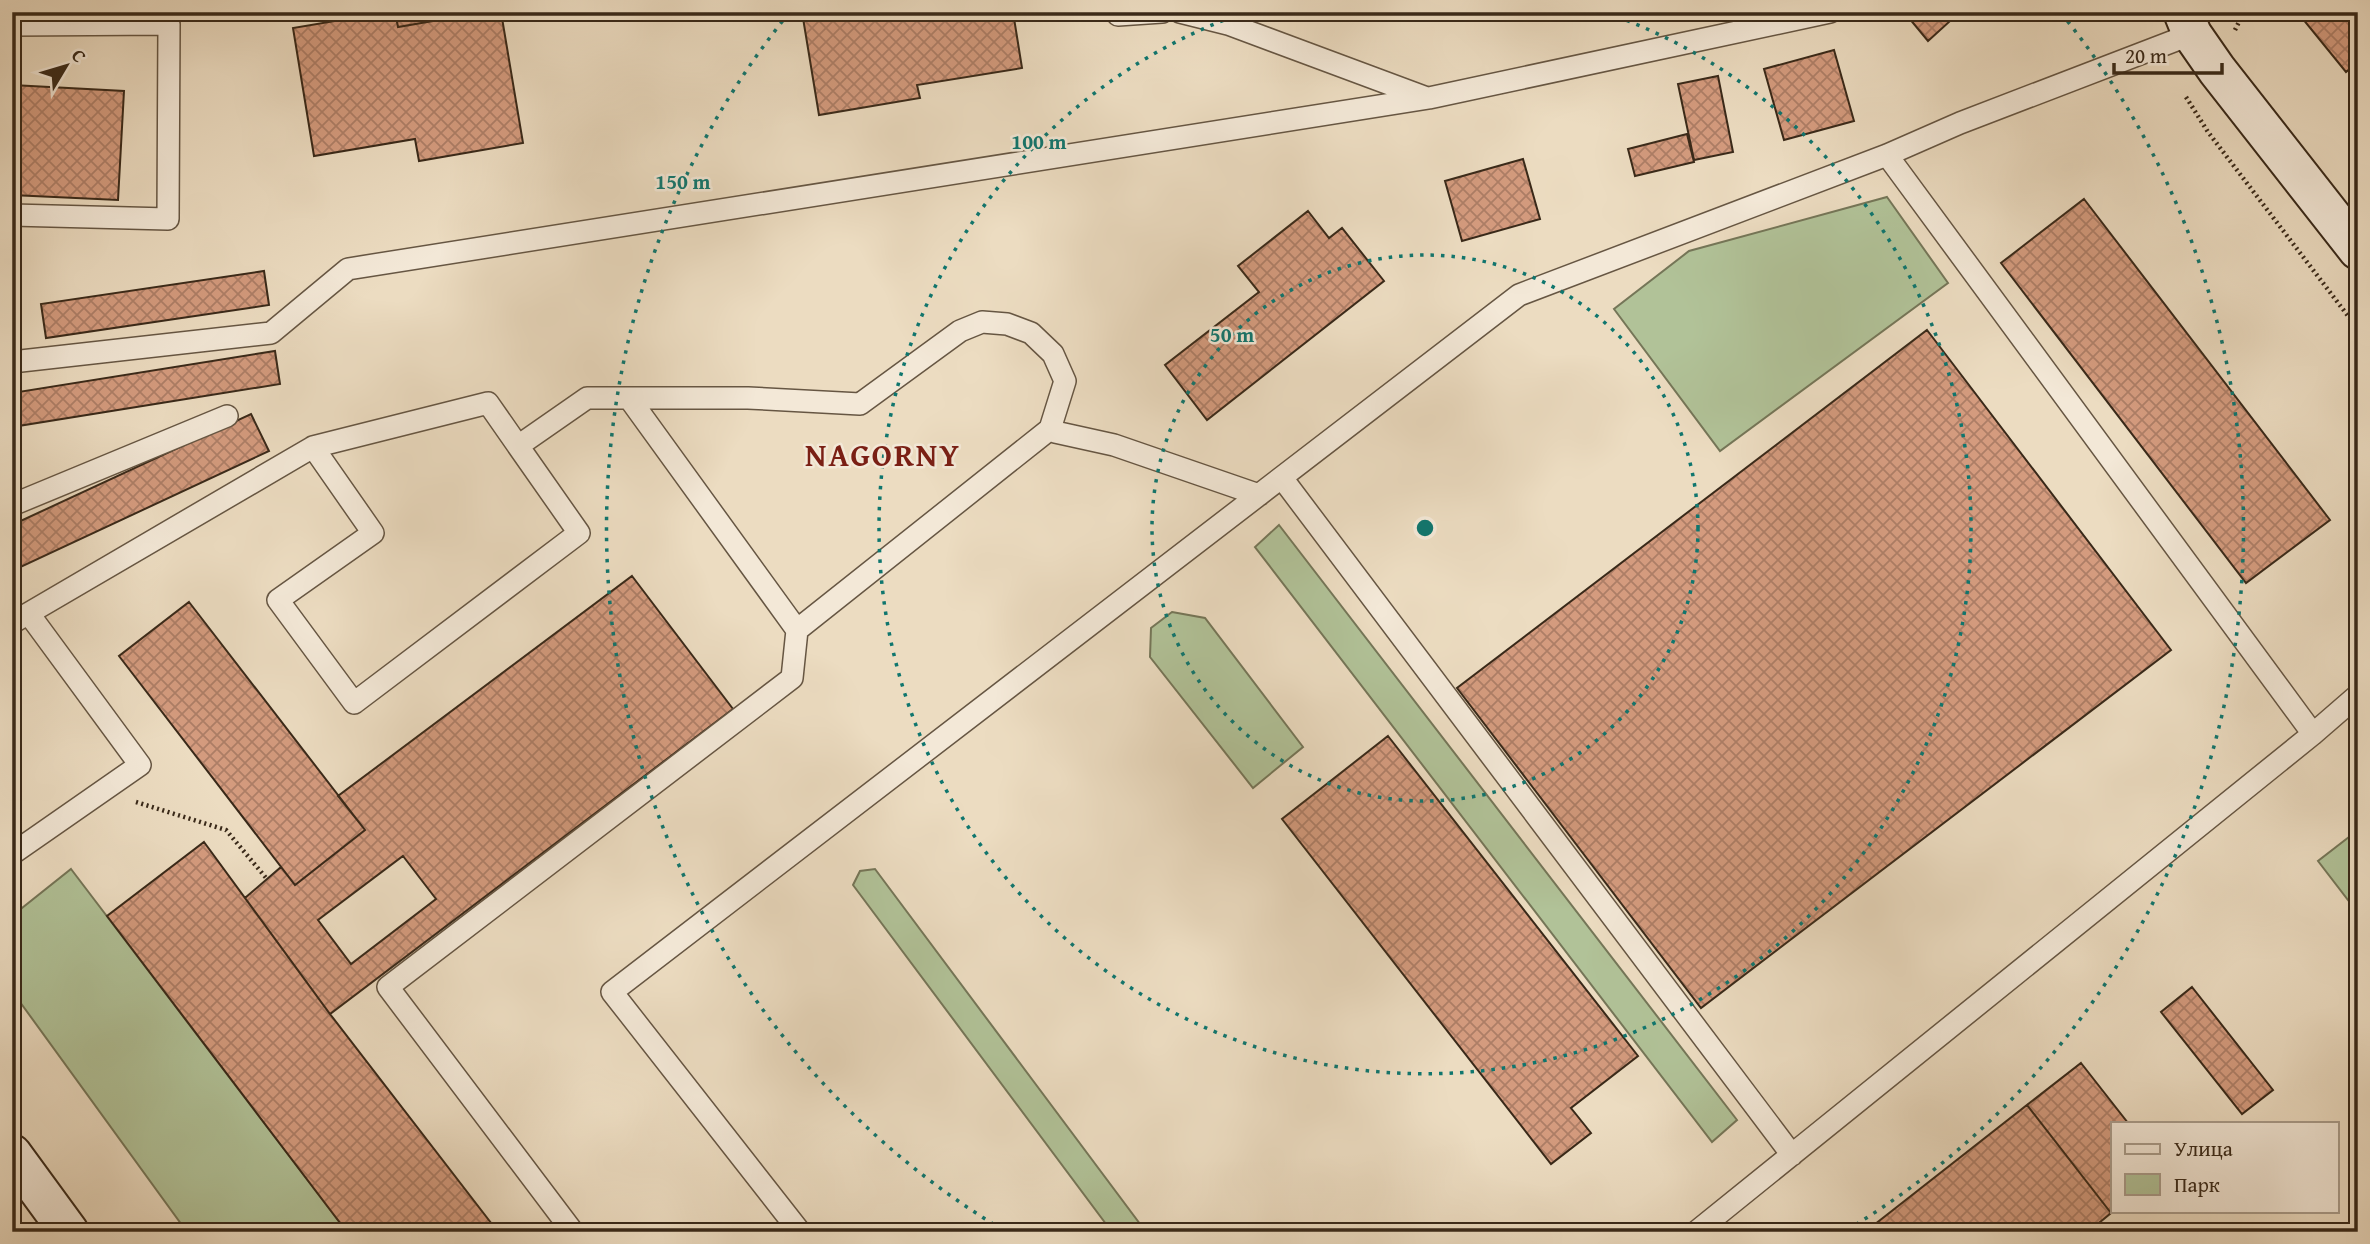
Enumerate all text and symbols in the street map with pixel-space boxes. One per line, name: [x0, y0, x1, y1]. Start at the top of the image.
north arrow: [32, 32, 102, 102]
scale bar: [2114, 32, 2223, 76]
text: 20 m: [2125, 40, 2167, 71]
text: С: [65, 43, 94, 69]
text: 100 m: [1011, 126, 1067, 157]
text: 150 m: [655, 166, 711, 197]
text: 50 m: [1210, 319, 1254, 350]
district label: NAGORNY: [805, 431, 961, 478]
centre of rings: [1413, 516, 1437, 540]
legend: [2111, 1122, 2338, 1212]
text: Улица: [2174, 1133, 2233, 1164]
text: Парк: [2174, 1169, 2220, 1200]

